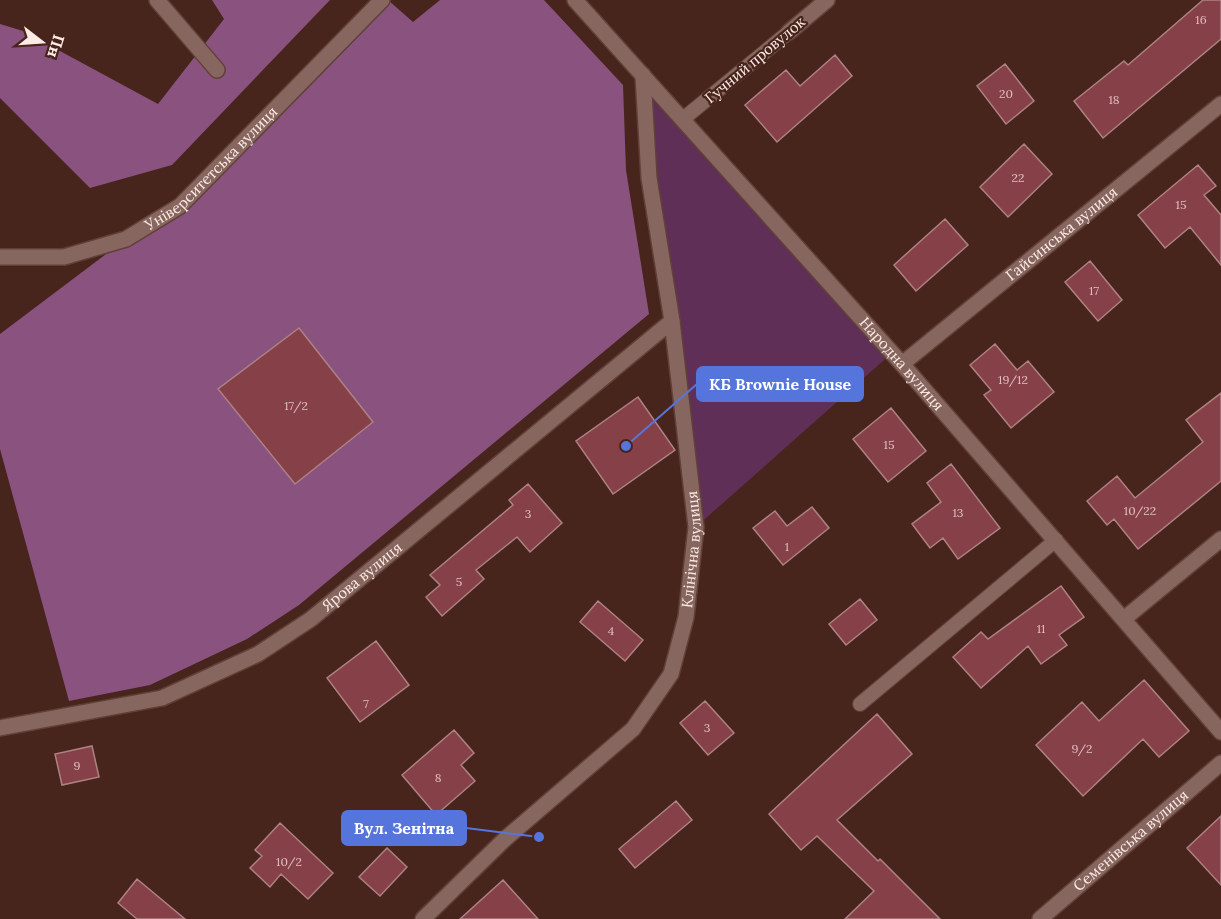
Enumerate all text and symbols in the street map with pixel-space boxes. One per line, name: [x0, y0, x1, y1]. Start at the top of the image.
north arrow: [12, 12, 72, 72]
street label: Гучний провулок: [701, 12, 809, 107]
house number: 16: [1195, 12, 1207, 27]
text: Пн: [43, 32, 69, 60]
house number: 20: [999, 86, 1013, 101]
house number: 18: [1108, 92, 1120, 107]
street label: Університетська вулиця: [140, 102, 281, 235]
house number: 22: [1012, 170, 1024, 185]
street label: Гайсинська вулиця: [1002, 182, 1121, 285]
house number: 15: [1176, 197, 1186, 212]
house number: 17: [1089, 283, 1099, 298]
street label: Народна вулиця: [856, 313, 948, 414]
callout: КБ Brownie House: [697, 367, 863, 401]
house number: 19/12: [998, 372, 1028, 388]
text: КБ Brownie House: [709, 374, 851, 394]
house number: 17/2: [284, 398, 308, 414]
house number: 15: [884, 437, 894, 452]
street label: Клінічна вулиця: [677, 490, 705, 609]
house number: 10/22: [1124, 503, 1156, 519]
house number: 13: [952, 505, 964, 520]
house number: 3: [525, 506, 532, 521]
street label: Ярова вулиця: [318, 538, 406, 615]
house number: 1: [785, 539, 789, 554]
house number: 5: [456, 574, 462, 589]
house number: 11: [1037, 621, 1045, 636]
house number: 4: [608, 623, 615, 638]
house number: 7: [363, 696, 369, 711]
house number: 3: [704, 720, 711, 735]
house number: 9/2: [1071, 741, 1093, 757]
house number: 9: [74, 758, 81, 773]
house number: 8: [435, 770, 442, 785]
street label: Семенівська вулиця: [1069, 785, 1192, 895]
callout: Вул. Зенітна: [342, 811, 466, 845]
text: Вул. Зенітна: [354, 818, 455, 838]
house number: 10/2: [276, 854, 302, 870]

